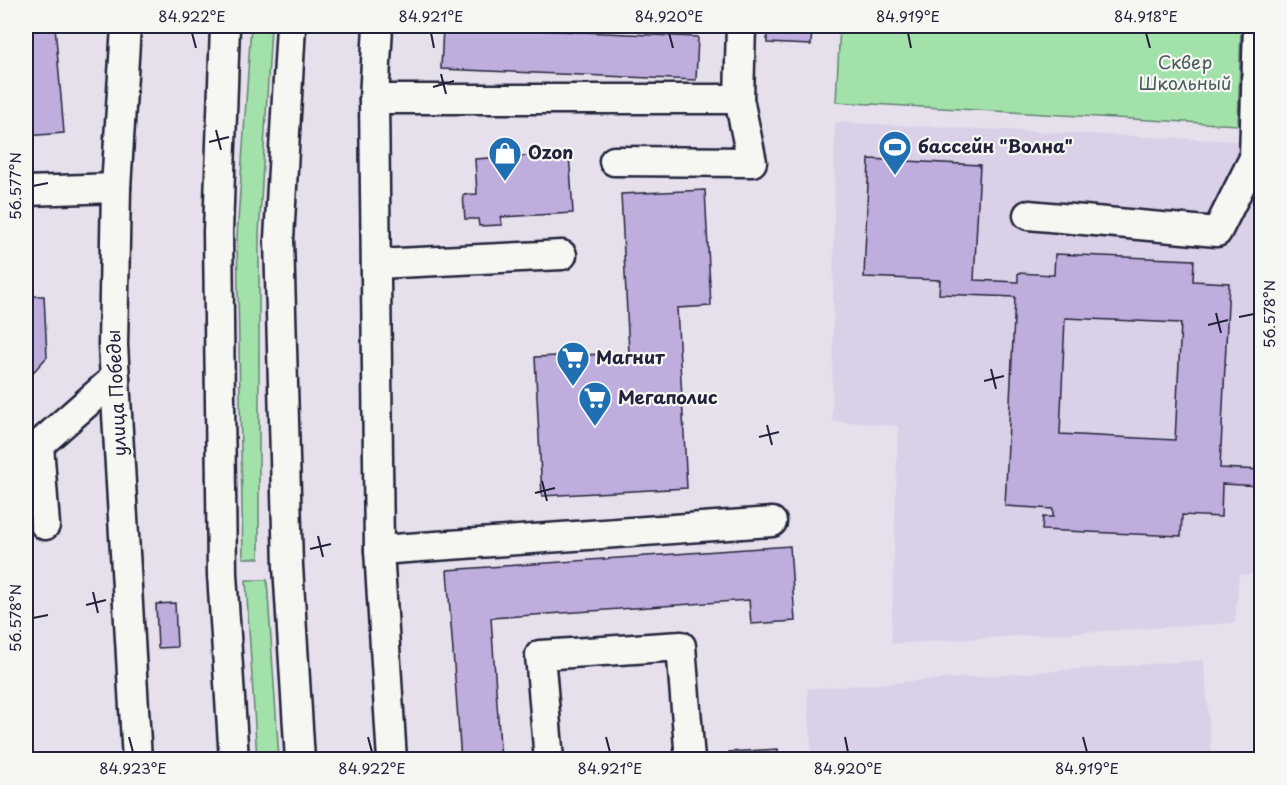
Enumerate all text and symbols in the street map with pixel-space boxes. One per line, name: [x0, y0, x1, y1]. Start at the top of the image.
text: 84.922°E: [158, 4, 226, 27]
text: 84.921°E: [399, 4, 463, 27]
text: 84.920°E: [635, 4, 703, 27]
text: 84.919°E: [876, 4, 940, 27]
text: 84.918°E: [1114, 4, 1178, 27]
park label: Сквер Школьный: [1138, 48, 1232, 96]
sports icon: бассейн "Волна": [877, 129, 913, 176]
place label: бассейн "Волна": [918, 132, 1073, 159]
shop icon: Ozon: [487, 135, 523, 182]
place label: Ozon: [528, 138, 573, 165]
text: 56.577°N: [3, 152, 26, 220]
text: 56.578°N: [1257, 280, 1280, 348]
street label: улица Победы: [99, 329, 132, 457]
supermarket icon: Магнит: [555, 340, 591, 387]
place label: Магнит: [596, 343, 665, 370]
supermarket icon: Мегаполис: [577, 380, 613, 427]
place label: Мегаполис: [618, 383, 718, 410]
text: 56.578°N: [3, 584, 26, 652]
text: 84.923°E: [99, 756, 167, 779]
text: 84.922°E: [338, 756, 406, 779]
text: 84.921°E: [578, 756, 642, 779]
text: 84.920°E: [814, 756, 882, 779]
text: 84.919°E: [1055, 756, 1119, 779]

